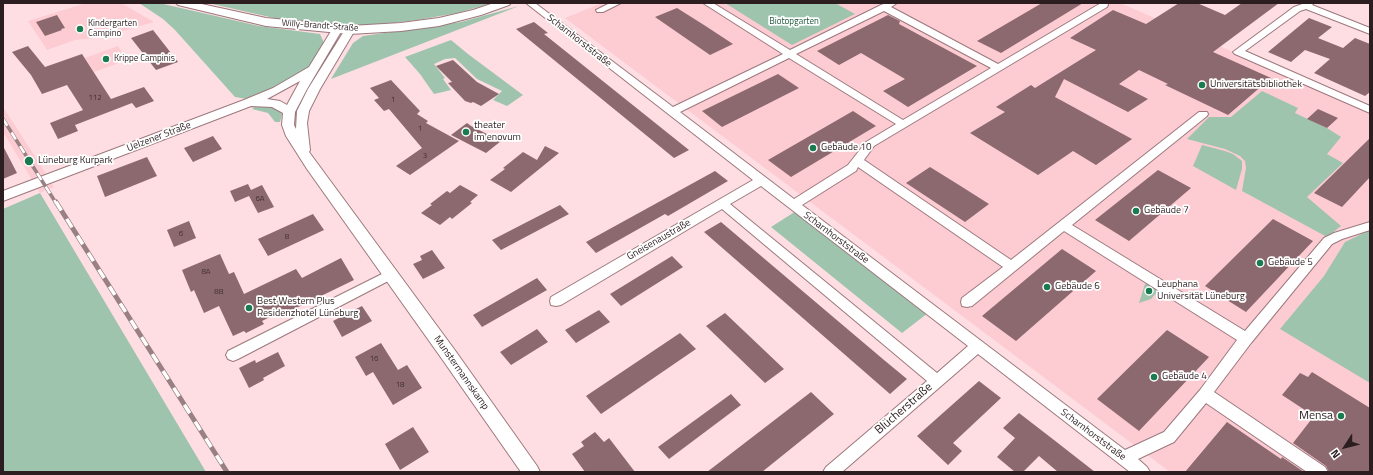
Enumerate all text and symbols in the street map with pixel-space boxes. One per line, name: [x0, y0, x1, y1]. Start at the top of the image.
street label: Scharnhorststraße: [544, 12, 614, 70]
park label: Biotopgarten: [769, 17, 819, 27]
street label: Willy-Brandt-Straße: [281, 18, 359, 34]
place label: Kindergarten Campino: [88, 19, 137, 40]
marker: Kindergarten Campino: [75, 24, 85, 34]
marker: Krippe Campinis: [101, 54, 111, 64]
place label: Krippe Campinis: [114, 54, 175, 64]
place label: Universitätsbibliothek: [1210, 79, 1302, 91]
marker: Universitätsbibliothek: [1197, 80, 1207, 90]
house number: 112: [88, 93, 102, 103]
house number: 1: [391, 95, 395, 105]
street label: Uelzener Straße: [125, 119, 193, 155]
place label: theater im enovum: [474, 120, 521, 144]
house number: 1: [418, 124, 422, 134]
marker: theater im enovum: [461, 127, 471, 137]
place label: Gebäude 10: [821, 142, 872, 154]
marker: Gebäude 10: [808, 143, 818, 153]
house number: 3: [423, 151, 427, 161]
marker: Lüneburg Kurpark: [23, 155, 35, 167]
place label: Lüneburg Kurpark: [38, 155, 113, 167]
house number: 6A: [255, 194, 265, 204]
place label: Gebäude 7: [1144, 205, 1189, 217]
marker: Gebäude 7: [1131, 206, 1141, 216]
street label: Scharnhorststraße: [801, 210, 871, 266]
street label: Gneisenaustraße: [625, 217, 693, 263]
house number: 6: [179, 229, 183, 239]
house number: 8: [285, 232, 289, 242]
place label: Gebäude 5: [1268, 257, 1313, 269]
marker: Gebäude 5: [1255, 258, 1265, 268]
house number: 8A: [201, 267, 211, 277]
place label: Leuphana Universität Lüneburg: [1157, 279, 1245, 302]
place label: Gebäude 6: [1055, 281, 1100, 293]
marker: Gebäude 6: [1042, 282, 1052, 292]
marker: Leuphana Universität Lüneburg: [1144, 286, 1154, 296]
house number: 8B: [214, 287, 224, 297]
place label: Best Western Plus Residenzhotel Lüneburg: [257, 296, 358, 320]
marker: Best Western Plus Residenzhotel Lüneburg: [244, 303, 254, 313]
street label: Munstermannskamp: [431, 334, 491, 412]
house number: 16: [370, 354, 378, 364]
place label: Gebäude 4: [1162, 371, 1207, 383]
marker: Gebäude 4: [1149, 372, 1159, 382]
house number: 18: [396, 380, 404, 390]
street label: Blücherstraße: [872, 380, 936, 438]
street label: Scharnhorststraße: [1058, 407, 1128, 463]
place label: Mensa: [1299, 409, 1333, 423]
marker: Mensa: [1336, 411, 1346, 421]
north arrow: [1325, 427, 1365, 467]
text: N: [1327, 446, 1344, 462]

